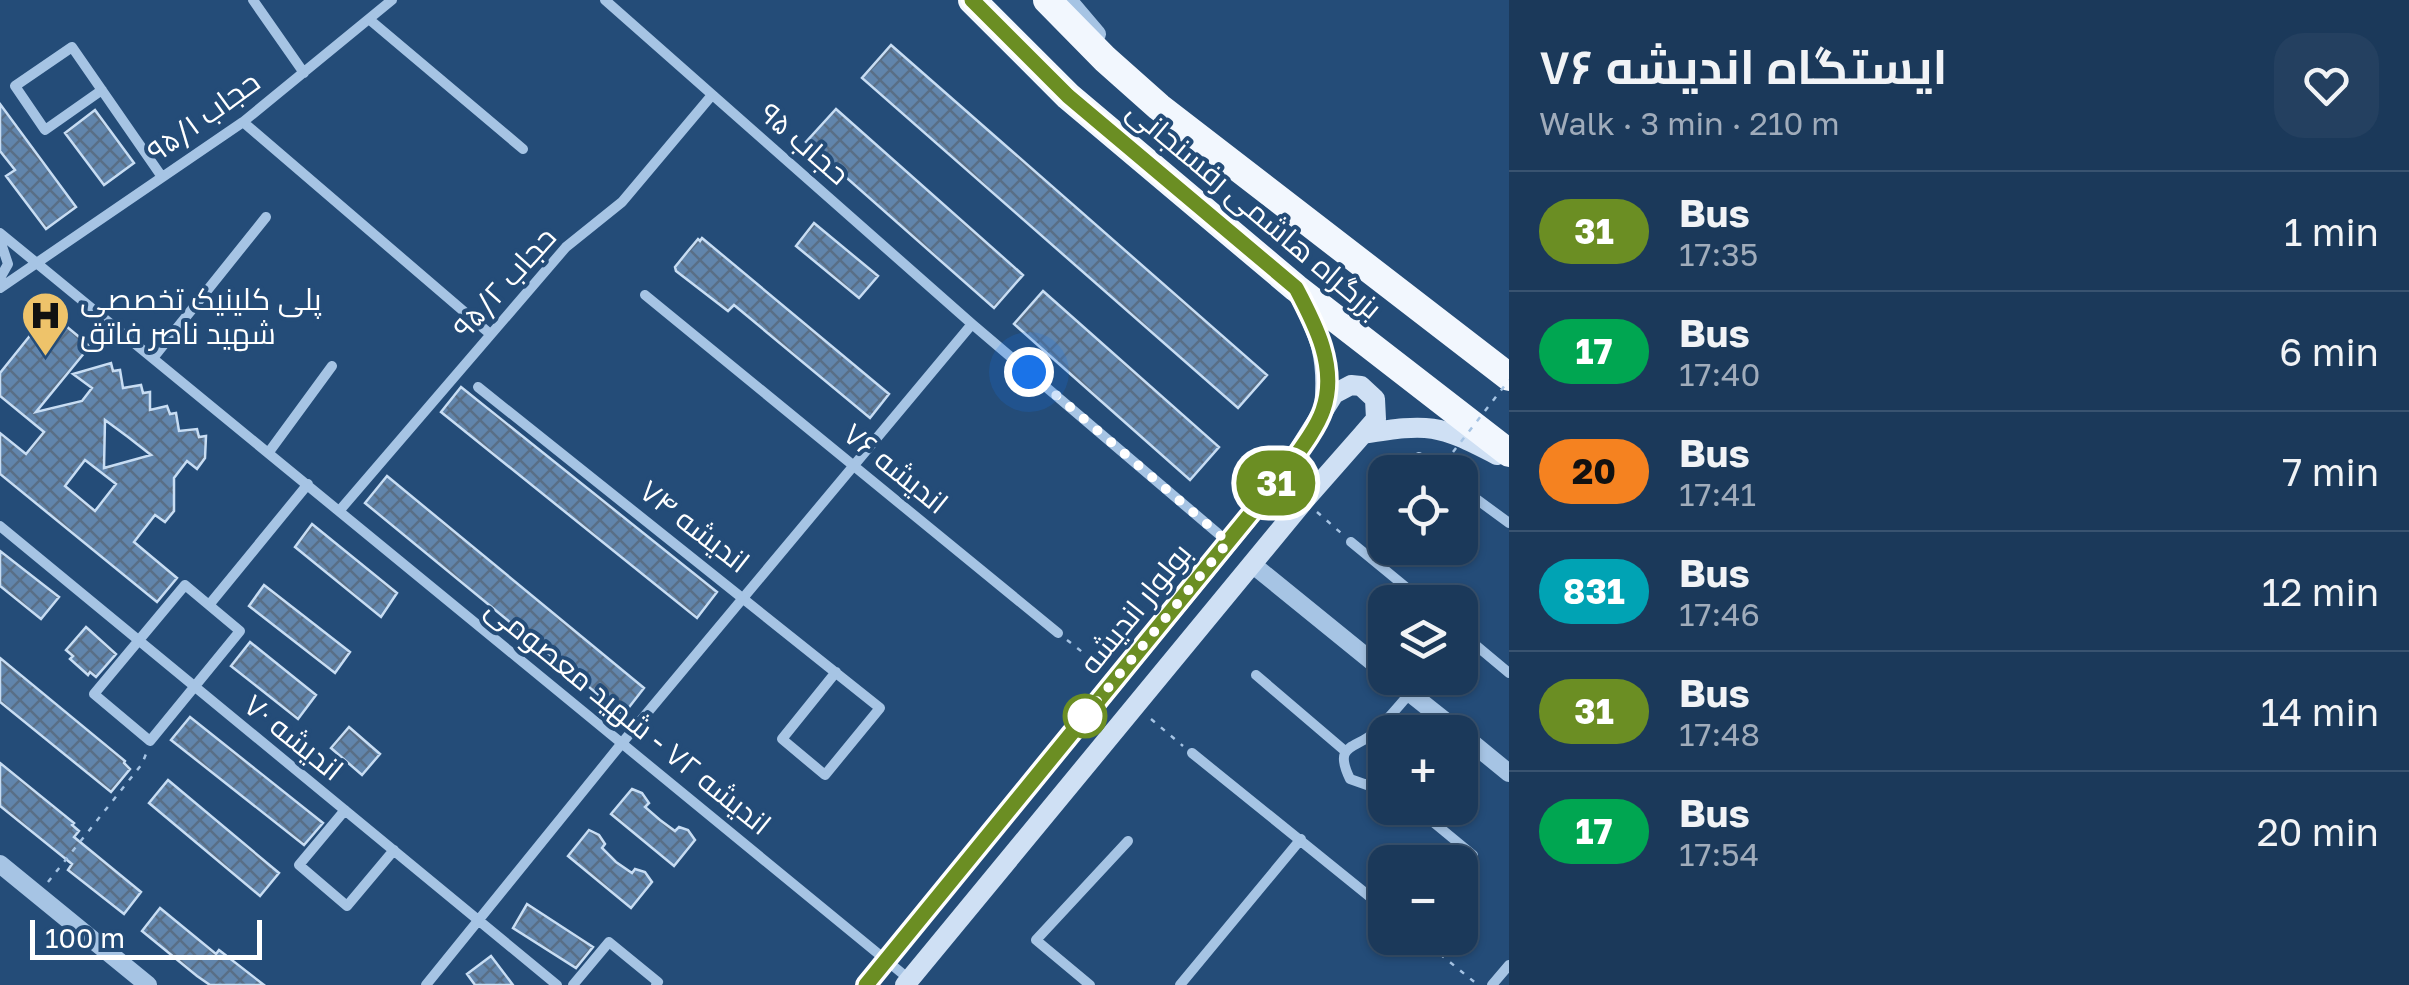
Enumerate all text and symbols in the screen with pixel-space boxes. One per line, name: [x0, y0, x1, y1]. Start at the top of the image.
button: heart: [2274, 33, 2379, 138]
text: ایستگاه اندیشه ۷۶: [1539, 37, 1948, 95]
street label: حجاب ۹۵/۱: [140, 63, 266, 169]
street label: بزرگراه هاشمی رفسنجانی: [1120, 92, 1390, 327]
street label: حجاب ۹۵: [753, 94, 857, 192]
text: Walk · 3 min · 210 m: [1539, 104, 1840, 142]
text: Bus: [1679, 190, 1750, 235]
text: 1 min: [2284, 209, 2379, 254]
text: 31: [1574, 210, 1614, 252]
street label: حجاب ۹۵/۲: [445, 219, 563, 345]
text: 17:35: [1679, 235, 1758, 273]
place label: پلی کلینیک تخصصی شهید ناصر فاتق: [80, 281, 321, 352]
hospital icon: پلی کلینیک تخصصی شهید ناصر فاتق: [19, 290, 71, 358]
text: Bus: [1679, 310, 1750, 355]
text: 6 min: [2279, 329, 2379, 374]
text: 17: [1575, 330, 1613, 372]
your location: [1004, 347, 1054, 397]
text: 17:40: [1679, 355, 1760, 393]
street label: اندیشه ۷۶: [837, 415, 955, 521]
text: Bus: [1679, 430, 1750, 475]
text: 7 min: [2282, 449, 2379, 494]
line badge: 31: [1231, 450, 1321, 516]
text: 20: [1572, 450, 1616, 492]
map controls: [1368, 455, 1478, 955]
button: locate: [1368, 455, 1478, 565]
text: 31: [1256, 462, 1296, 504]
street label: اندیشه ۷۴: [633, 472, 757, 580]
text: 17:41: [1679, 475, 1756, 513]
street label: بولوار اندیشه: [1071, 535, 1199, 681]
text: Bus: [1679, 550, 1750, 595]
text: 12 min: [2262, 569, 2379, 614]
text: 831: [1563, 570, 1625, 612]
button: layers: [1368, 585, 1478, 695]
street label: اندیشه ۷۲ - شهید معصومی: [479, 590, 779, 843]
text: 17:46: [1679, 595, 1760, 633]
text: Bus: [1679, 670, 1750, 715]
street label: اندیشه ۷۰: [237, 686, 351, 788]
text: 14 min: [2261, 689, 2379, 734]
text: 31: [1574, 690, 1614, 732]
unlabelled marker: [1064, 695, 1106, 737]
button: +: [1368, 715, 1478, 825]
text: 17:48: [1679, 715, 1760, 753]
text: Bus: [1679, 790, 1750, 835]
text: 20 min: [2257, 809, 2379, 854]
text: 17: [1575, 810, 1613, 852]
text: 17:54: [1679, 835, 1759, 873]
button: −: [1368, 845, 1478, 955]
scale bar: [30, 915, 262, 960]
text: 100 m: [45, 921, 125, 954]

